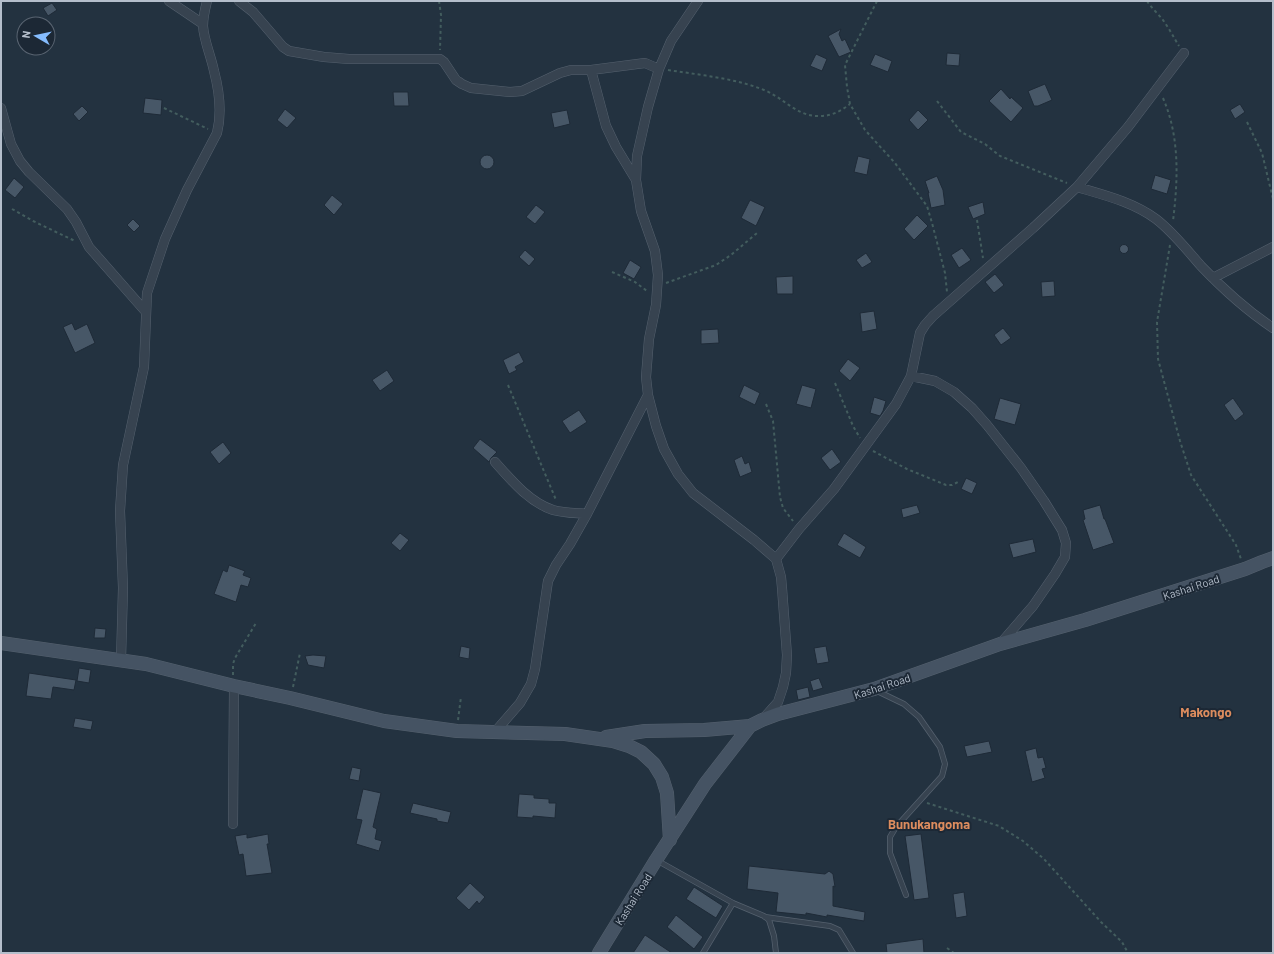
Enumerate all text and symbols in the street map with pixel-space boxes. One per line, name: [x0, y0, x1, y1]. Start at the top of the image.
north arrow: [16, 16, 56, 56]
text: N: [19, 30, 33, 39]
street label: Kashai Road: [1161, 572, 1221, 602]
street label: Kashai Road: [852, 671, 912, 701]
district label: Makongo: [1180, 704, 1232, 720]
district label: Bunukangoma: [888, 816, 970, 832]
street label: Kashai Road: [612, 871, 654, 927]

